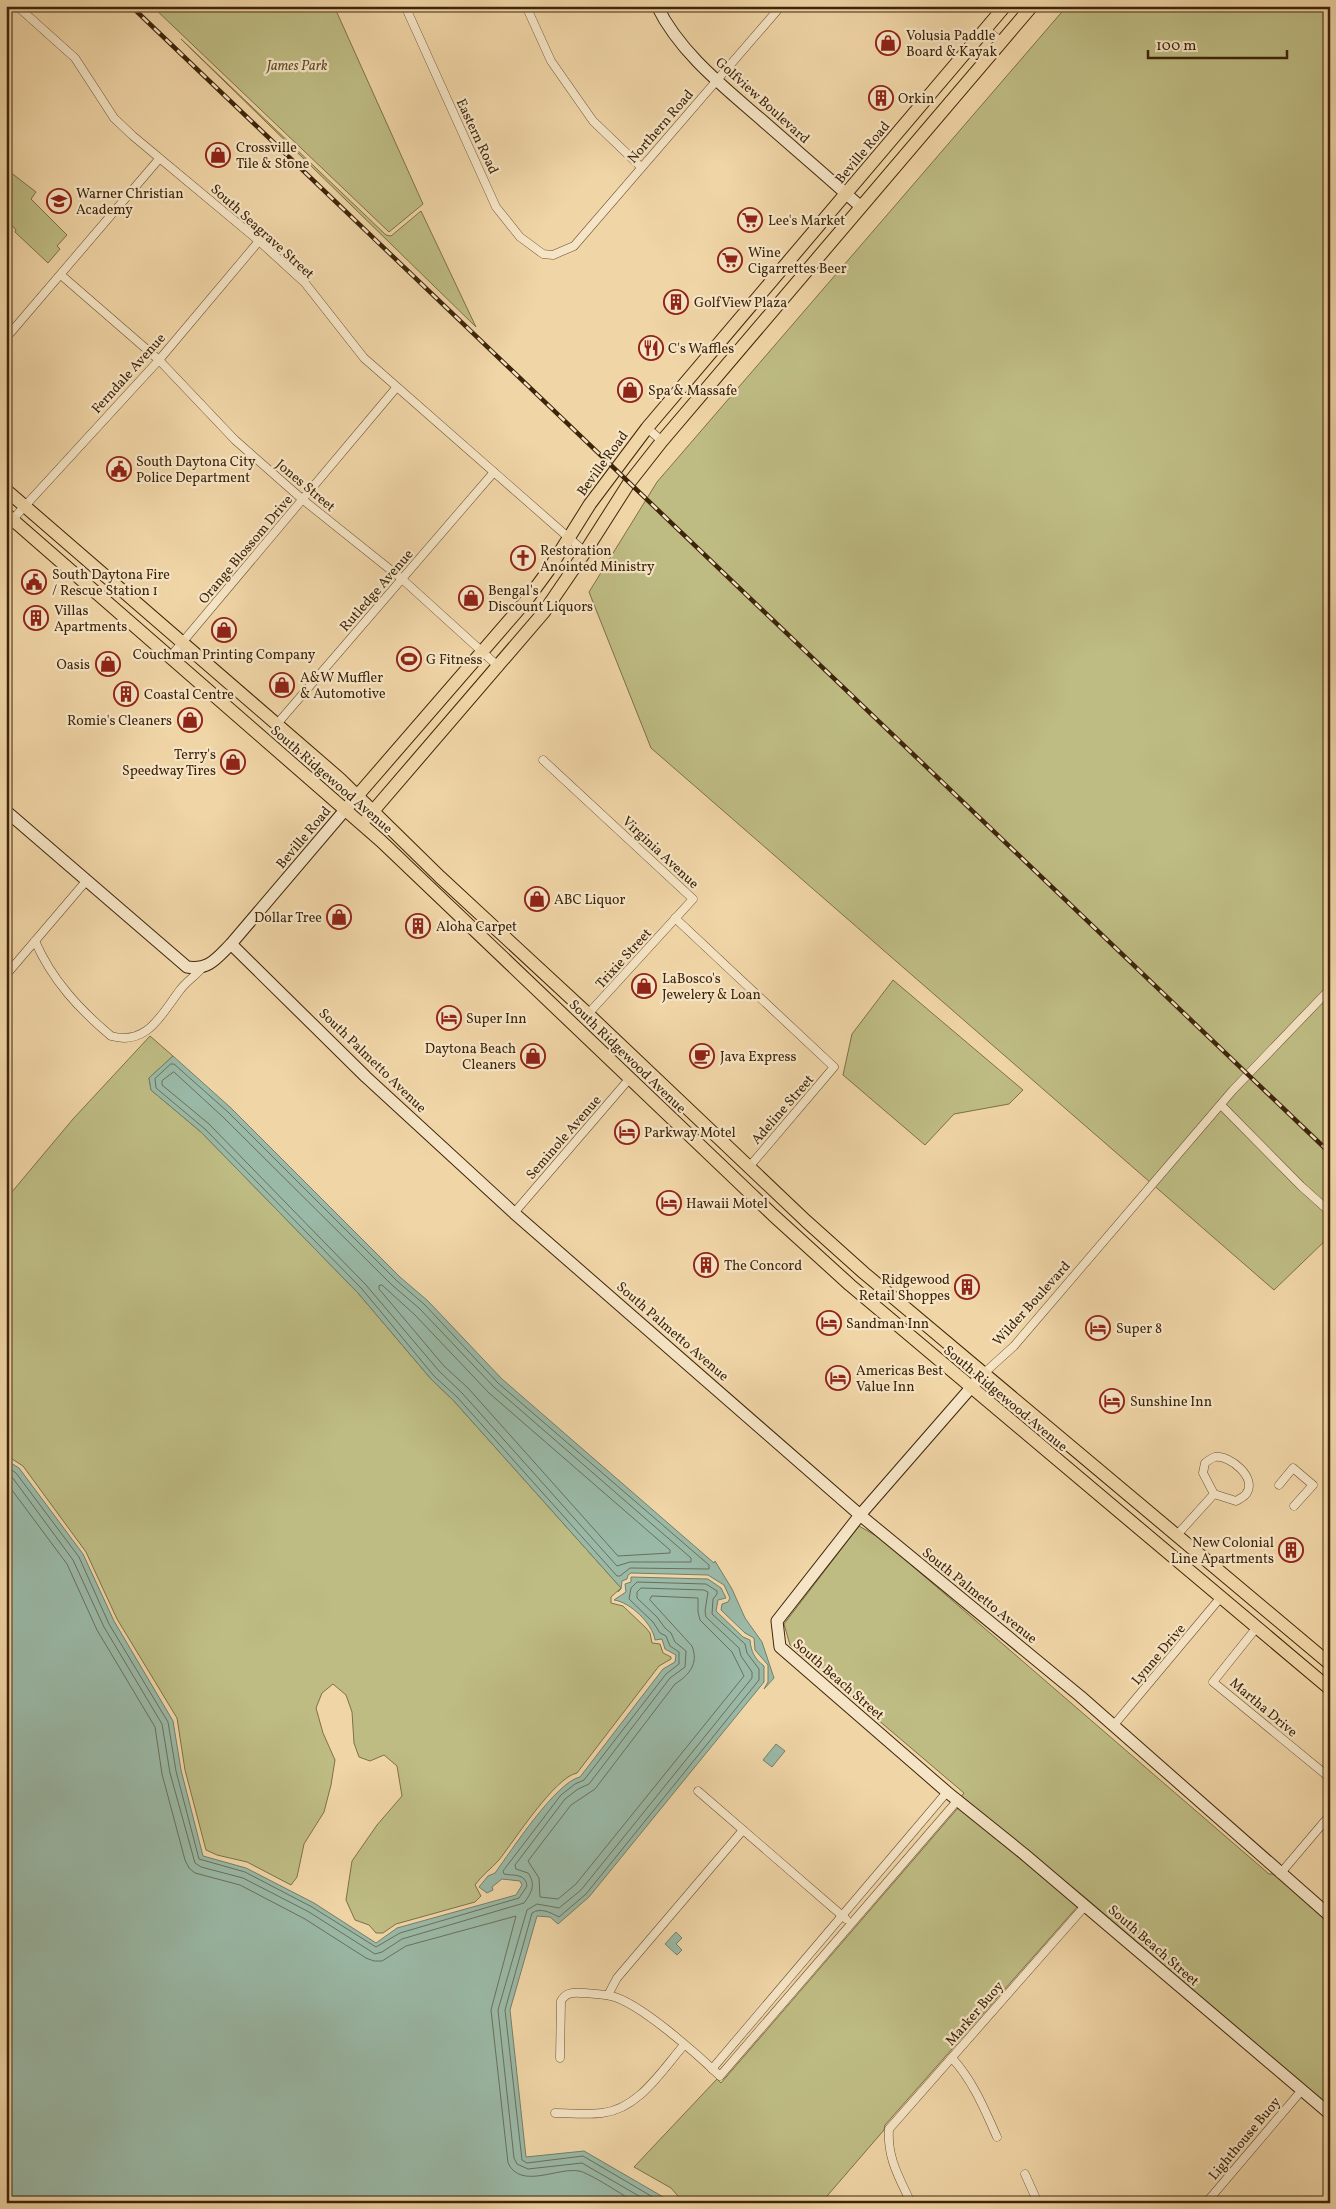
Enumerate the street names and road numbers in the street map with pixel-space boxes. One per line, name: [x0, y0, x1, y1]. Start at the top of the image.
street label: Golfview Boulevard: [711, 54, 813, 149]
street label: Northern Road: [624, 86, 699, 168]
street label: Eastern Road: [451, 96, 502, 178]
street label: Beville Road: [831, 118, 895, 188]
street label: South Seagrave Street: [206, 180, 318, 284]
street label: Ferndale Avenue: [88, 329, 171, 418]
street label: Beville Road: [573, 427, 633, 500]
street label: Jones Street: [271, 456, 339, 517]
street label: Orange Blossom Drive: [195, 491, 298, 609]
street label: Rutledge Avenue: [336, 545, 418, 636]
street label: South Ridgewood Avenue: [266, 722, 397, 839]
street label: Beville Road: [272, 803, 336, 873]
street label: Virginia Avenue: [617, 813, 703, 894]
street label: Trixie Street: [592, 925, 656, 993]
street label: South Ridgewood Avenue: [564, 996, 690, 1119]
street label: South Palmetto Avenue: [314, 1005, 430, 1118]
street label: Adeline Street: [747, 1071, 819, 1149]
street label: Seminole Avenue: [522, 1091, 606, 1184]
street label: Wilder Boulevard: [989, 1257, 1075, 1351]
street label: South Palmetto Avenue: [612, 1278, 732, 1386]
street label: South Ridgewood Avenue: [939, 1342, 1071, 1457]
street label: South Palmetto Avenue: [917, 1544, 1041, 1649]
street label: Lynne Drive: [1128, 1620, 1191, 1690]
street label: South Beach Street: [788, 1635, 888, 1725]
street label: Martha Drive: [1225, 1674, 1301, 1742]
street label: South Beach Street: [1103, 1901, 1203, 1991]
street label: Marker Buoy: [942, 1977, 1009, 2050]
street label: Lighthouse Buoy: [1205, 2093, 1286, 2185]

